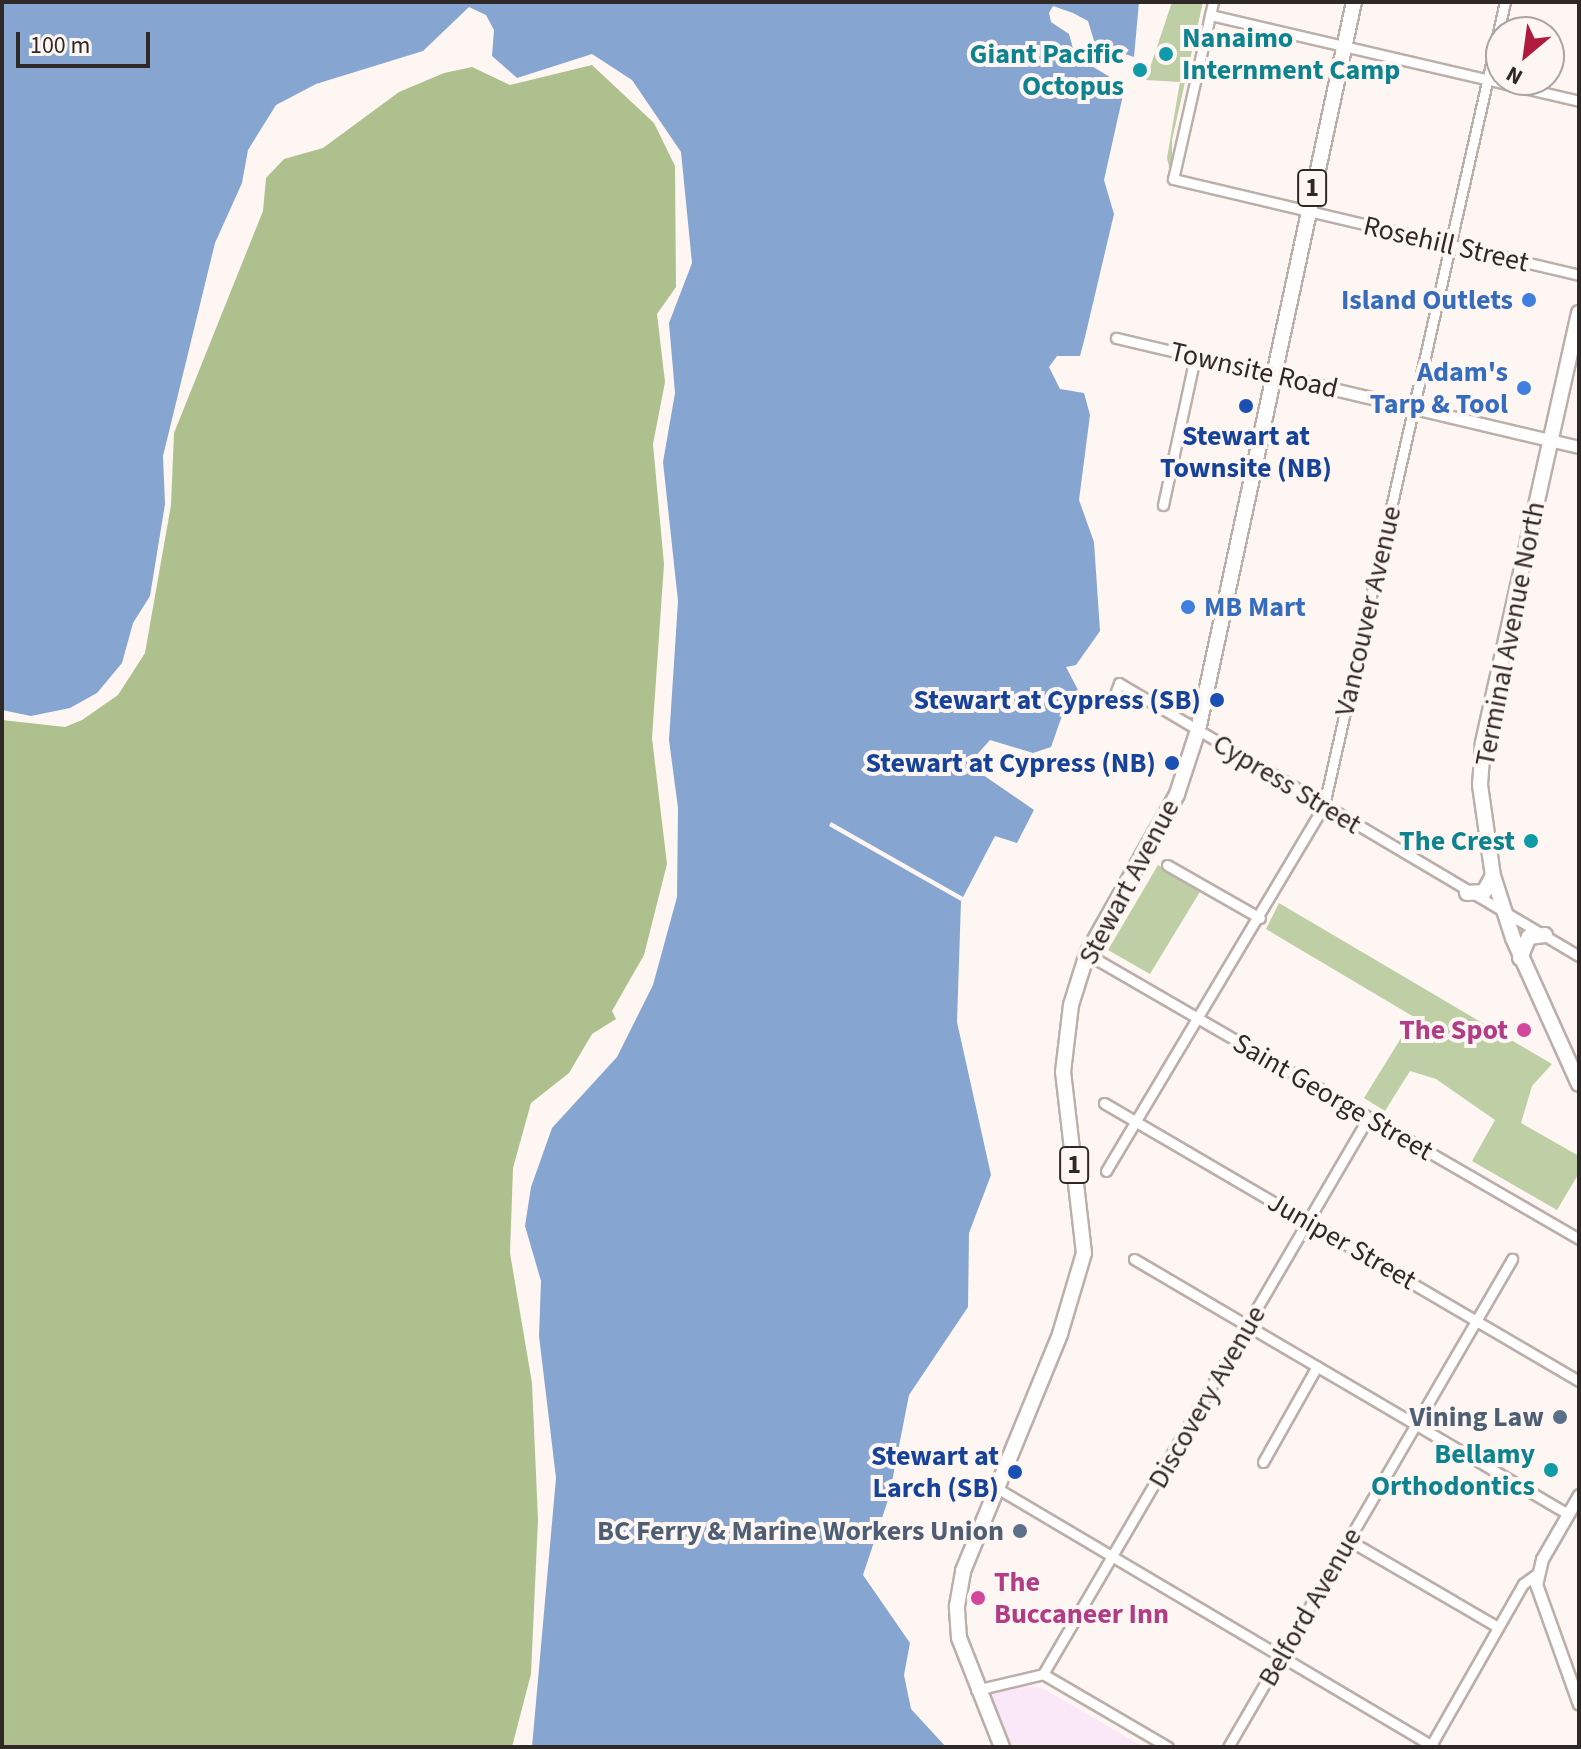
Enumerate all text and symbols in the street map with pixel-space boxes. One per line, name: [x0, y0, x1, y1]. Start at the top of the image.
scale bar: [20, 16, 154, 66]
north arrow: [1485, 16, 1565, 96]
place label: Nanaimo Internment Camp: [1182, 21, 1400, 87]
text: 100 m: [30, 28, 90, 63]
place label: Giant Pacific Octopus: [970, 37, 1124, 103]
marker: Nanaimo Internment Camp: [1157, 45, 1175, 63]
text: N: [1500, 58, 1529, 93]
marker: Giant Pacific Octopus: [1131, 61, 1149, 79]
road number: 1: [1296, 166, 1328, 210]
street label: Rosehill Street: [1360, 209, 1532, 279]
place label: Island Outlets: [1341, 283, 1513, 317]
marker: Island Outlets: [1520, 291, 1538, 309]
street label: Townsite Road: [1167, 334, 1341, 406]
place label: Adam's Tarp & Tool: [1370, 355, 1508, 421]
marker: Adam's Tarp & Tool: [1515, 379, 1533, 397]
marker: Stewart at Townsite (NB): [1237, 397, 1255, 415]
place label: Stewart at Townsite (NB): [1160, 419, 1332, 485]
street label: Terminal Avenue North: [1468, 499, 1552, 769]
street label: Vancouver Avenue: [1328, 503, 1408, 719]
place label: MB Mart: [1204, 590, 1306, 624]
marker: MB Mart: [1179, 598, 1197, 616]
place label: Stewart at Cypress (SB): [913, 683, 1201, 717]
marker: Stewart at Cypress (SB): [1208, 691, 1226, 709]
street label: Cypress Street: [1207, 727, 1367, 841]
place label: Stewart at Cypress (NB): [865, 746, 1156, 780]
marker: Stewart at Cypress (NB): [1163, 754, 1181, 772]
street label: Stewart Avenue: [1071, 794, 1187, 970]
place label: The Crest: [1399, 824, 1515, 858]
marker: The Crest: [1522, 832, 1540, 850]
place label: The Spot: [1399, 1013, 1508, 1047]
marker: The Spot: [1515, 1021, 1533, 1039]
street label: Saint George Street: [1227, 1026, 1439, 1168]
road number: 1: [1058, 1143, 1090, 1187]
street label: Juniper Street: [1262, 1185, 1422, 1297]
street label: Discovery Avenue: [1141, 1300, 1273, 1494]
place label: Vining Law: [1409, 1400, 1544, 1434]
marker: Vining Law: [1551, 1408, 1569, 1426]
place label: Bellamy Orthodontics: [1371, 1437, 1535, 1503]
place label: Stewart at Larch (SB): [871, 1439, 999, 1505]
marker: Bellamy Orthodontics: [1542, 1461, 1560, 1479]
marker: Stewart at Larch (SB): [1006, 1463, 1024, 1481]
place label: BC Ferry & Marine Workers Union: [597, 1514, 1004, 1548]
marker: BC Ferry & Marine Workers Union: [1011, 1522, 1029, 1540]
street label: Belford Avenue: [1251, 1522, 1369, 1692]
place label: The Buccaneer Inn: [994, 1565, 1169, 1631]
marker: The Buccaneer Inn: [969, 1589, 987, 1607]

